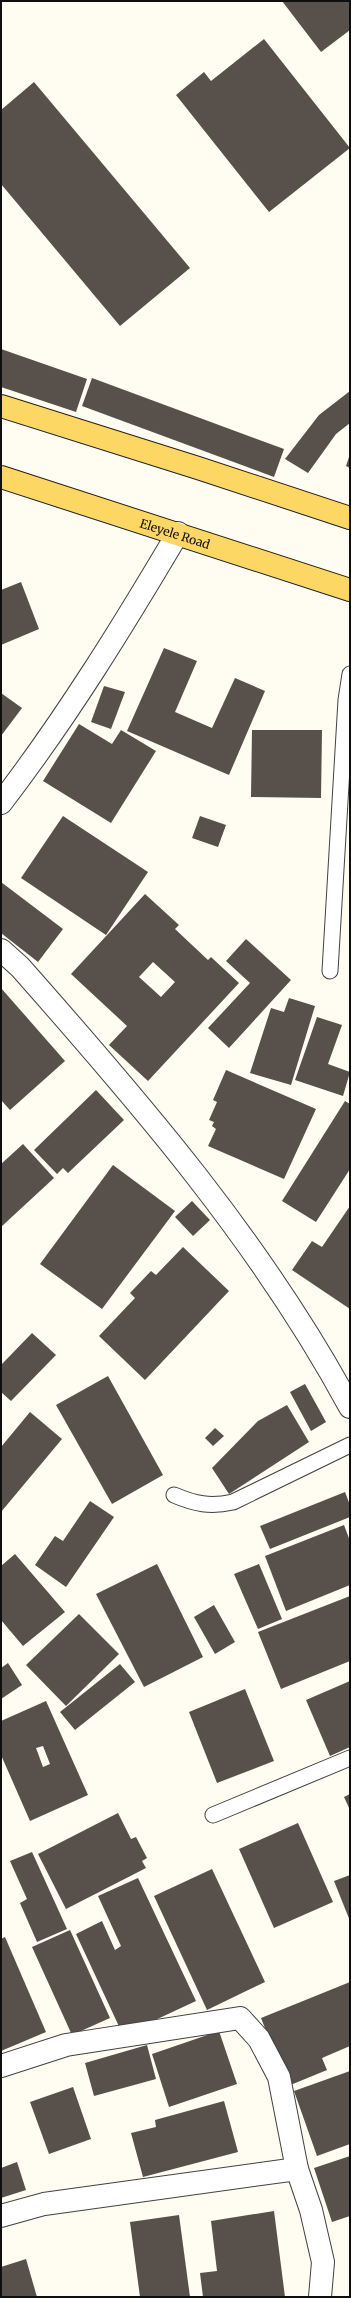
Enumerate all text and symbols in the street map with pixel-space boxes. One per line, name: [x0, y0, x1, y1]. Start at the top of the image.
street label: Eleyele Road: [138, 515, 212, 552]

